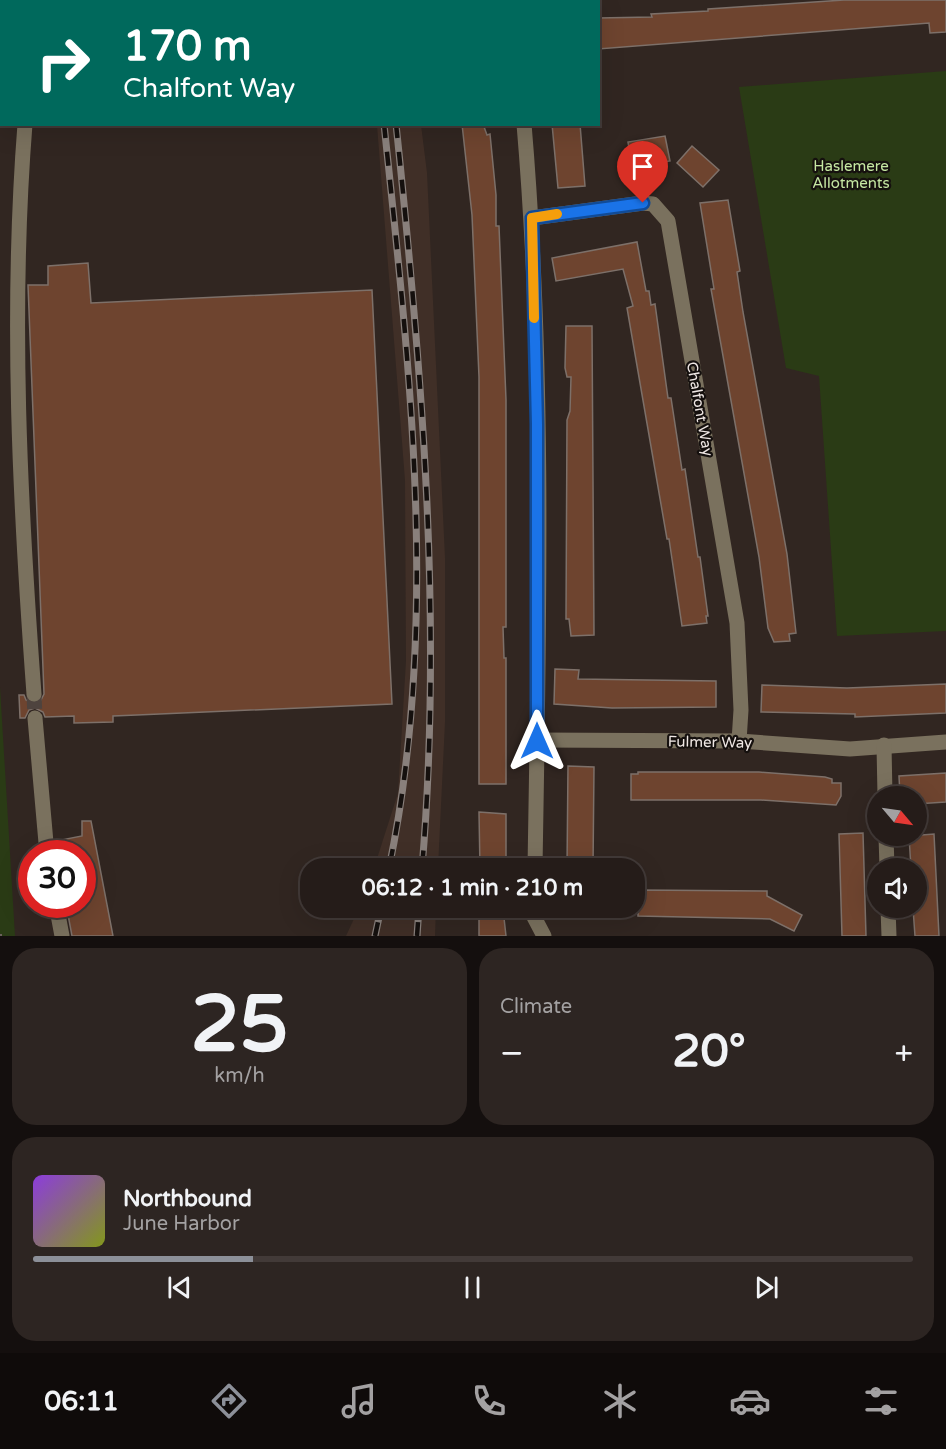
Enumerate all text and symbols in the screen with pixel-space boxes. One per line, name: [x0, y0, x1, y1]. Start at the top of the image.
text: 170 m: [123, 21, 252, 72]
icon: right: [24, 24, 102, 102]
text: Chalfont Way: [123, 72, 295, 105]
pin: [617, 141, 668, 203]
icon: arrive: [626, 150, 659, 183]
park label: Haslemere Allotments: [812, 157, 890, 192]
street label: Chalfont Way: [683, 360, 717, 458]
position arrow: [505, 709, 569, 773]
street label: Fulmer Way: [668, 732, 752, 752]
north arrow: [867, 786, 927, 846]
map controls: [867, 786, 927, 918]
speed limit sign: 30: [18, 840, 96, 918]
button: sound: [867, 858, 927, 918]
text: 06:12 · 1 min · 210 m: [362, 875, 583, 901]
text: 25: [191, 978, 288, 1072]
text: Climate: [500, 995, 572, 1019]
text: 20°: [672, 1025, 746, 1079]
text: −: [500, 1034, 524, 1073]
text: +: [894, 1034, 913, 1073]
text: km/h: [214, 1064, 265, 1088]
text: Northbound: [123, 1186, 252, 1212]
text: June Harbor: [123, 1212, 240, 1236]
icon: previous: [163, 1271, 196, 1304]
icon: pause: [456, 1271, 489, 1304]
icon: next: [750, 1271, 783, 1304]
icon: directions: [208, 1380, 250, 1422]
icon: music: [338, 1380, 380, 1422]
icon: phone: [468, 1380, 510, 1422]
icon: climate: [599, 1380, 641, 1422]
icon: car: [729, 1380, 771, 1422]
icon: filters: [860, 1380, 902, 1422]
text: 06:11: [44, 1385, 119, 1418]

